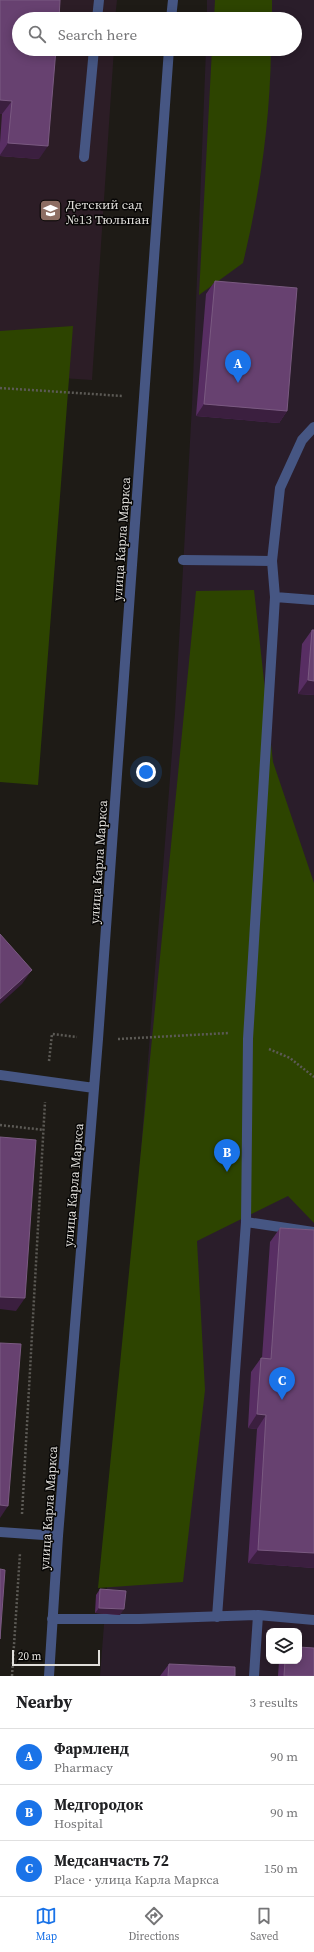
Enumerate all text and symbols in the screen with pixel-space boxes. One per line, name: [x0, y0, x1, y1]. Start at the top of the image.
search box: [12, 12, 302, 56]
icon: search: [26, 23, 48, 45]
text: Search here: [58, 24, 137, 45]
place label: Детский сад №13 Тюльпан: [66, 196, 149, 228]
school or university icon: Детский сад №13 Тюльпан: [38, 198, 64, 224]
pin: A: [225, 350, 251, 383]
street label: улица Карла Маркса: [109, 476, 134, 602]
your location: [136, 762, 156, 782]
street label: улица Карла Маркса: [86, 799, 111, 925]
street label: улица Карла Маркса: [60, 1122, 87, 1248]
pin: B: [214, 1139, 240, 1172]
pin: C: [269, 1367, 295, 1400]
street label: улица Карла Маркса: [36, 1445, 61, 1571]
map controls: [266, 1628, 302, 1664]
button: layers: [266, 1628, 302, 1664]
scale bar: [12, 1648, 100, 1667]
text: 20 m: [18, 1649, 41, 1664]
text: Nearby: [16, 1690, 72, 1714]
text: 3 results: [250, 1694, 298, 1711]
text: Фармленд: [54, 1738, 129, 1759]
text: A: [25, 1748, 33, 1765]
text: 90 m: [270, 1748, 298, 1765]
text: Pharmacy: [54, 1759, 113, 1776]
text: Медгородок: [54, 1794, 143, 1815]
text: B: [25, 1804, 33, 1821]
text: 90 m: [270, 1804, 298, 1821]
text: Hospital: [54, 1815, 103, 1832]
text: Медсанчасть 72: [54, 1850, 169, 1871]
text: C: [25, 1860, 33, 1877]
text: 150 m: [264, 1860, 298, 1877]
text: Place · улица Карла Маркса: [54, 1871, 219, 1888]
tab: Map: [35, 1905, 57, 1944]
tab: Directions: [128, 1905, 179, 1944]
tab: Saved: [250, 1905, 279, 1944]

